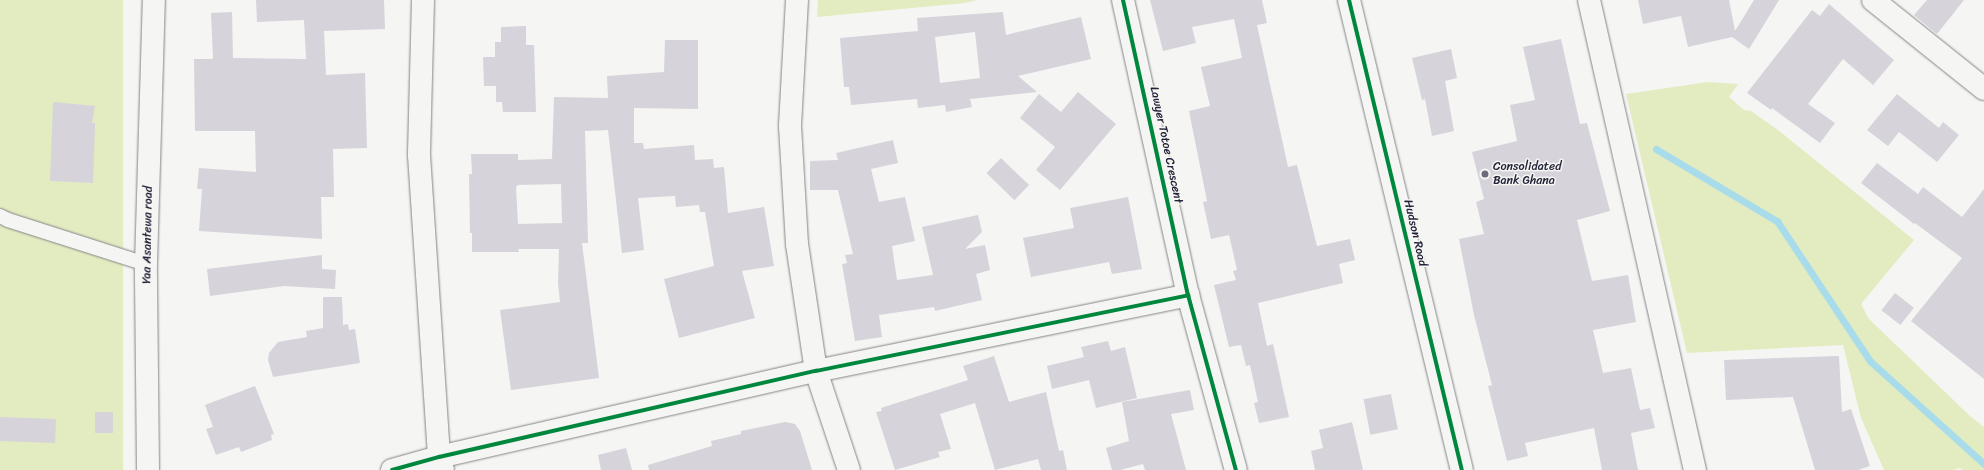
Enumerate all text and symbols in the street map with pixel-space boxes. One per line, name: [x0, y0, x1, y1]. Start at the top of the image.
street label: Lawyer Totoe Crescent: [1146, 85, 1186, 205]
place label: Consolidated Bank Ghana: [1493, 160, 1561, 188]
marker: Consolidated Bank Ghana: [1480, 169, 1490, 179]
street label: Yaa Asantewa road: [140, 186, 156, 284]
street label: Hudson Road: [1400, 198, 1430, 268]

